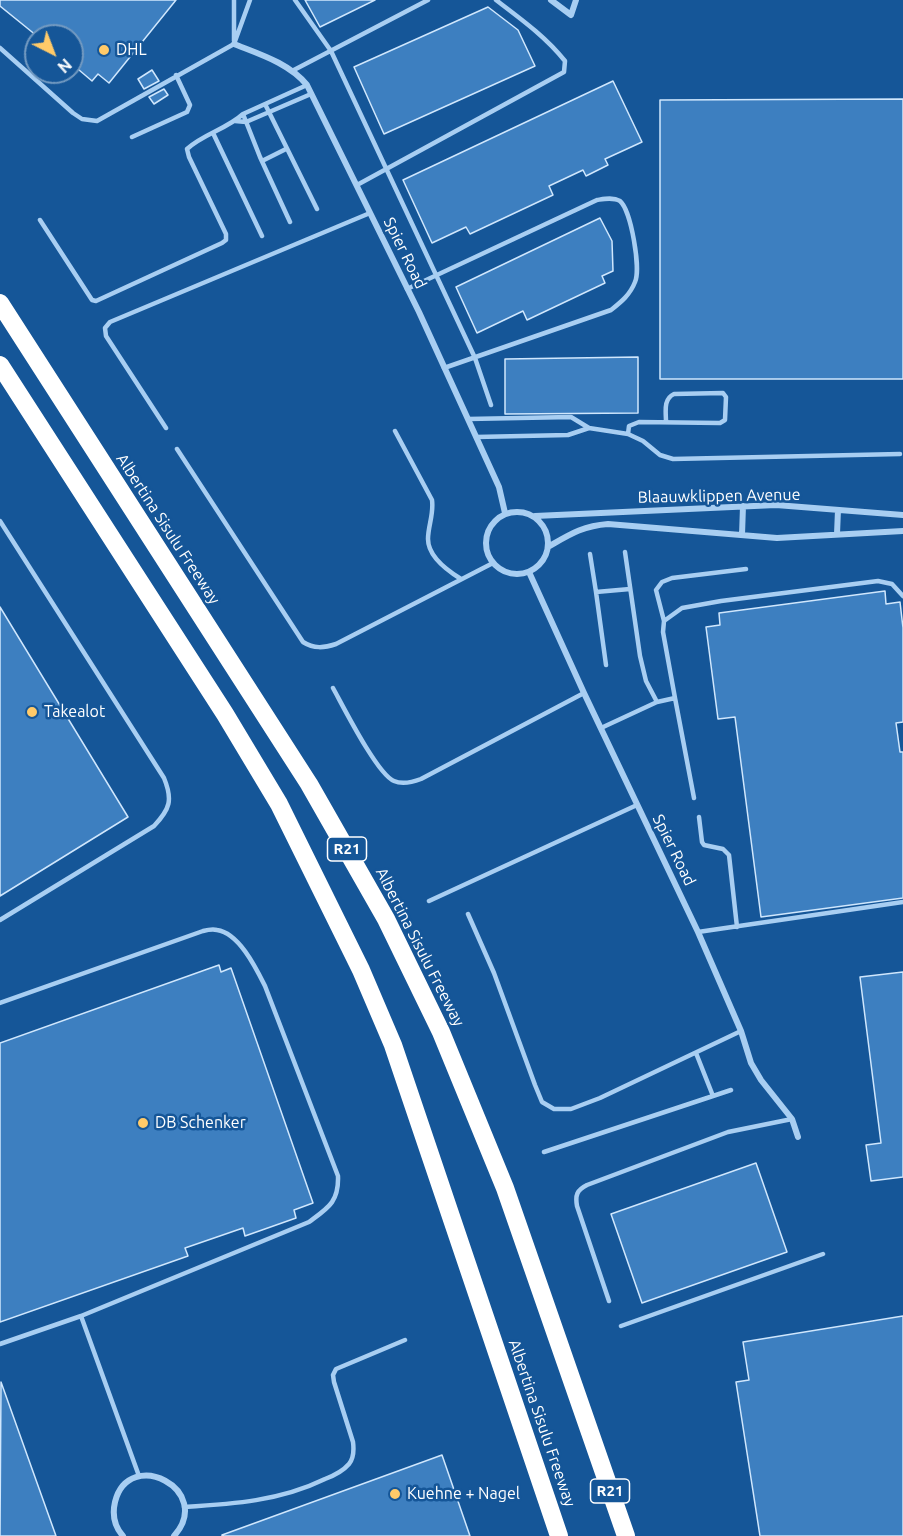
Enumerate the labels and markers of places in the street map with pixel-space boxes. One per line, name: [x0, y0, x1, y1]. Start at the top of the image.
place label: DHL: [116, 40, 147, 60]
marker: DHL: [97, 43, 111, 57]
place label: Takealot: [44, 702, 105, 722]
marker: Takealot: [25, 705, 39, 719]
place label: DB Schenker: [155, 1113, 246, 1133]
marker: DB Schenker: [136, 1116, 150, 1130]
place label: Kuehne + Nagel: [407, 1484, 520, 1504]
marker: Kuehne + Nagel: [388, 1487, 402, 1501]

